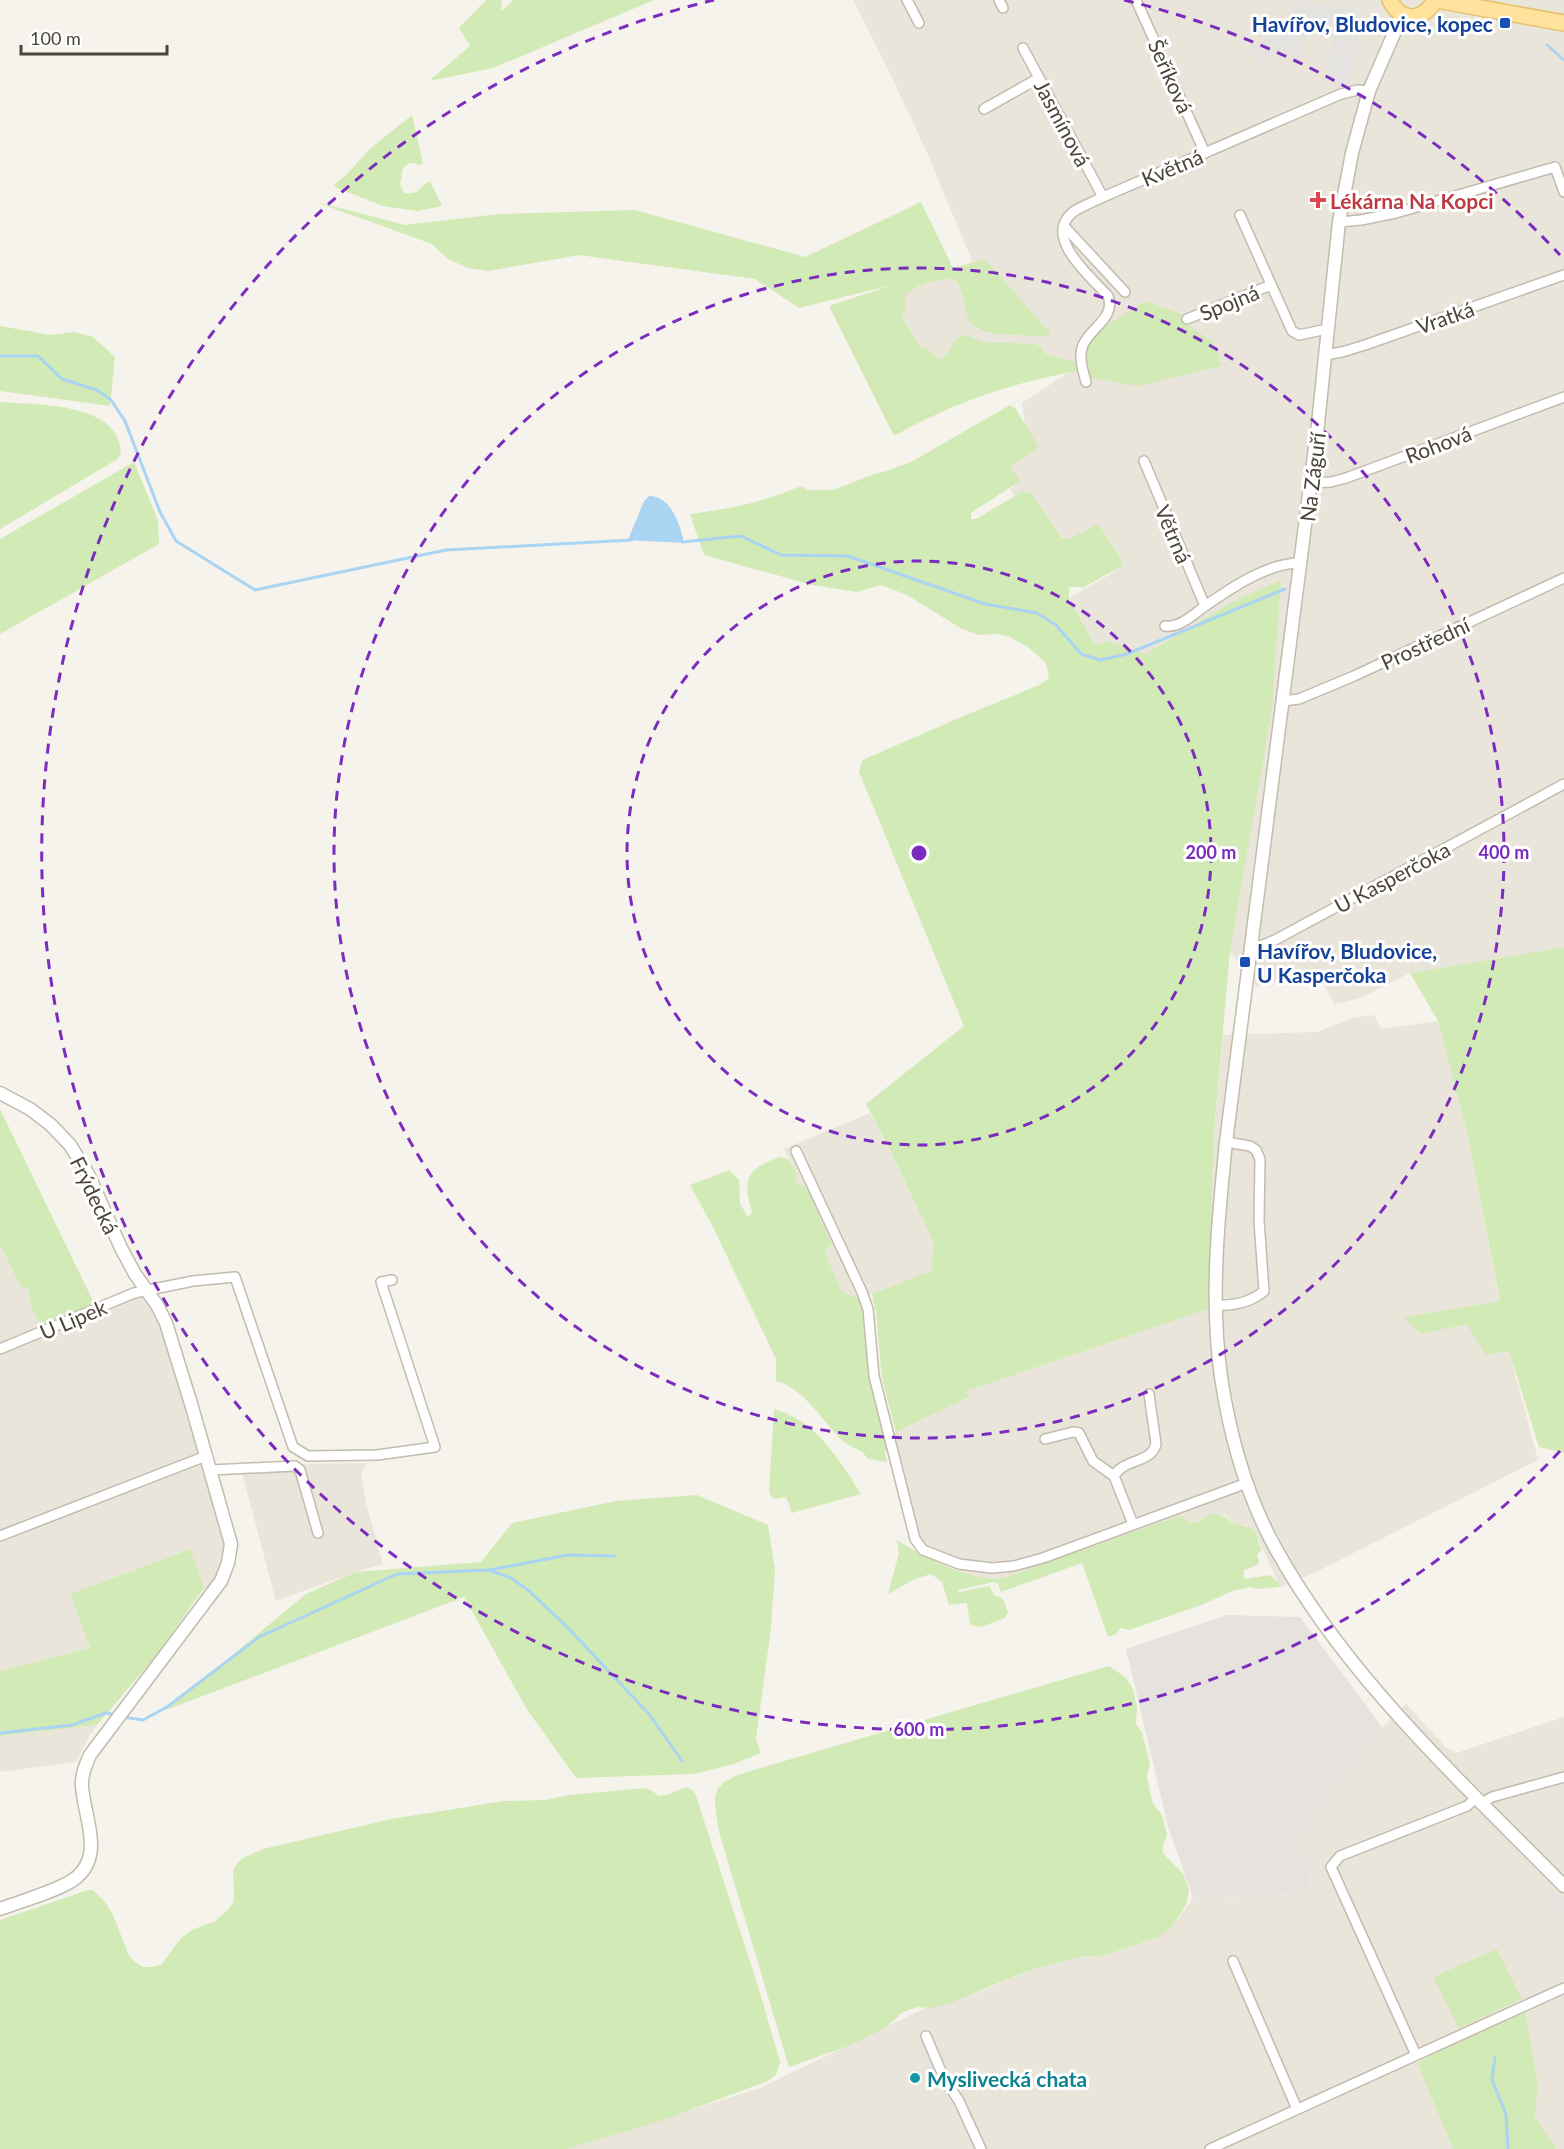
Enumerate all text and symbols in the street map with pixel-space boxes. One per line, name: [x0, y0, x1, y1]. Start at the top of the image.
place label: Havířov, Bludovice, kopec: [1252, 11, 1493, 36]
marker: Havířov, Bludovice, kopec: [1498, 16, 1512, 30]
scale bar: [21, 18, 166, 56]
text: 100 m: [30, 27, 81, 49]
street label: Šeříková: [1144, 35, 1198, 117]
street label: Jasmínová: [1030, 75, 1096, 171]
street label: Květná: [1138, 143, 1206, 191]
place label: Lékárna Na Kopci: [1330, 188, 1494, 213]
marker: Lékárna Na Kopci: [1311, 193, 1325, 207]
street label: Spojná: [1196, 279, 1262, 325]
street label: Vratká: [1413, 296, 1477, 338]
street label: Rohová: [1401, 420, 1475, 468]
street label: Na Záguří: [1294, 430, 1330, 523]
street label: Větrná: [1151, 501, 1197, 567]
street label: Prostřední: [1377, 611, 1474, 674]
street label: U Kasperčoka: [1330, 836, 1454, 918]
text: 200 m: [1186, 841, 1236, 863]
text: 400 m: [1479, 841, 1529, 863]
centre of rings: [909, 843, 929, 863]
place label: Havířov, Bludovice, U Kasperčoka: [1257, 938, 1437, 987]
marker: Havířov, Bludovice, U Kasperčoka: [1238, 955, 1252, 969]
street label: Frýdecká: [66, 1152, 124, 1238]
street label: U Lipek: [36, 1294, 110, 1344]
text: 600 m: [894, 1718, 944, 1740]
place label: Myslivecká chata: [927, 2066, 1087, 2091]
marker: Myslivecká chata: [908, 2071, 922, 2085]

